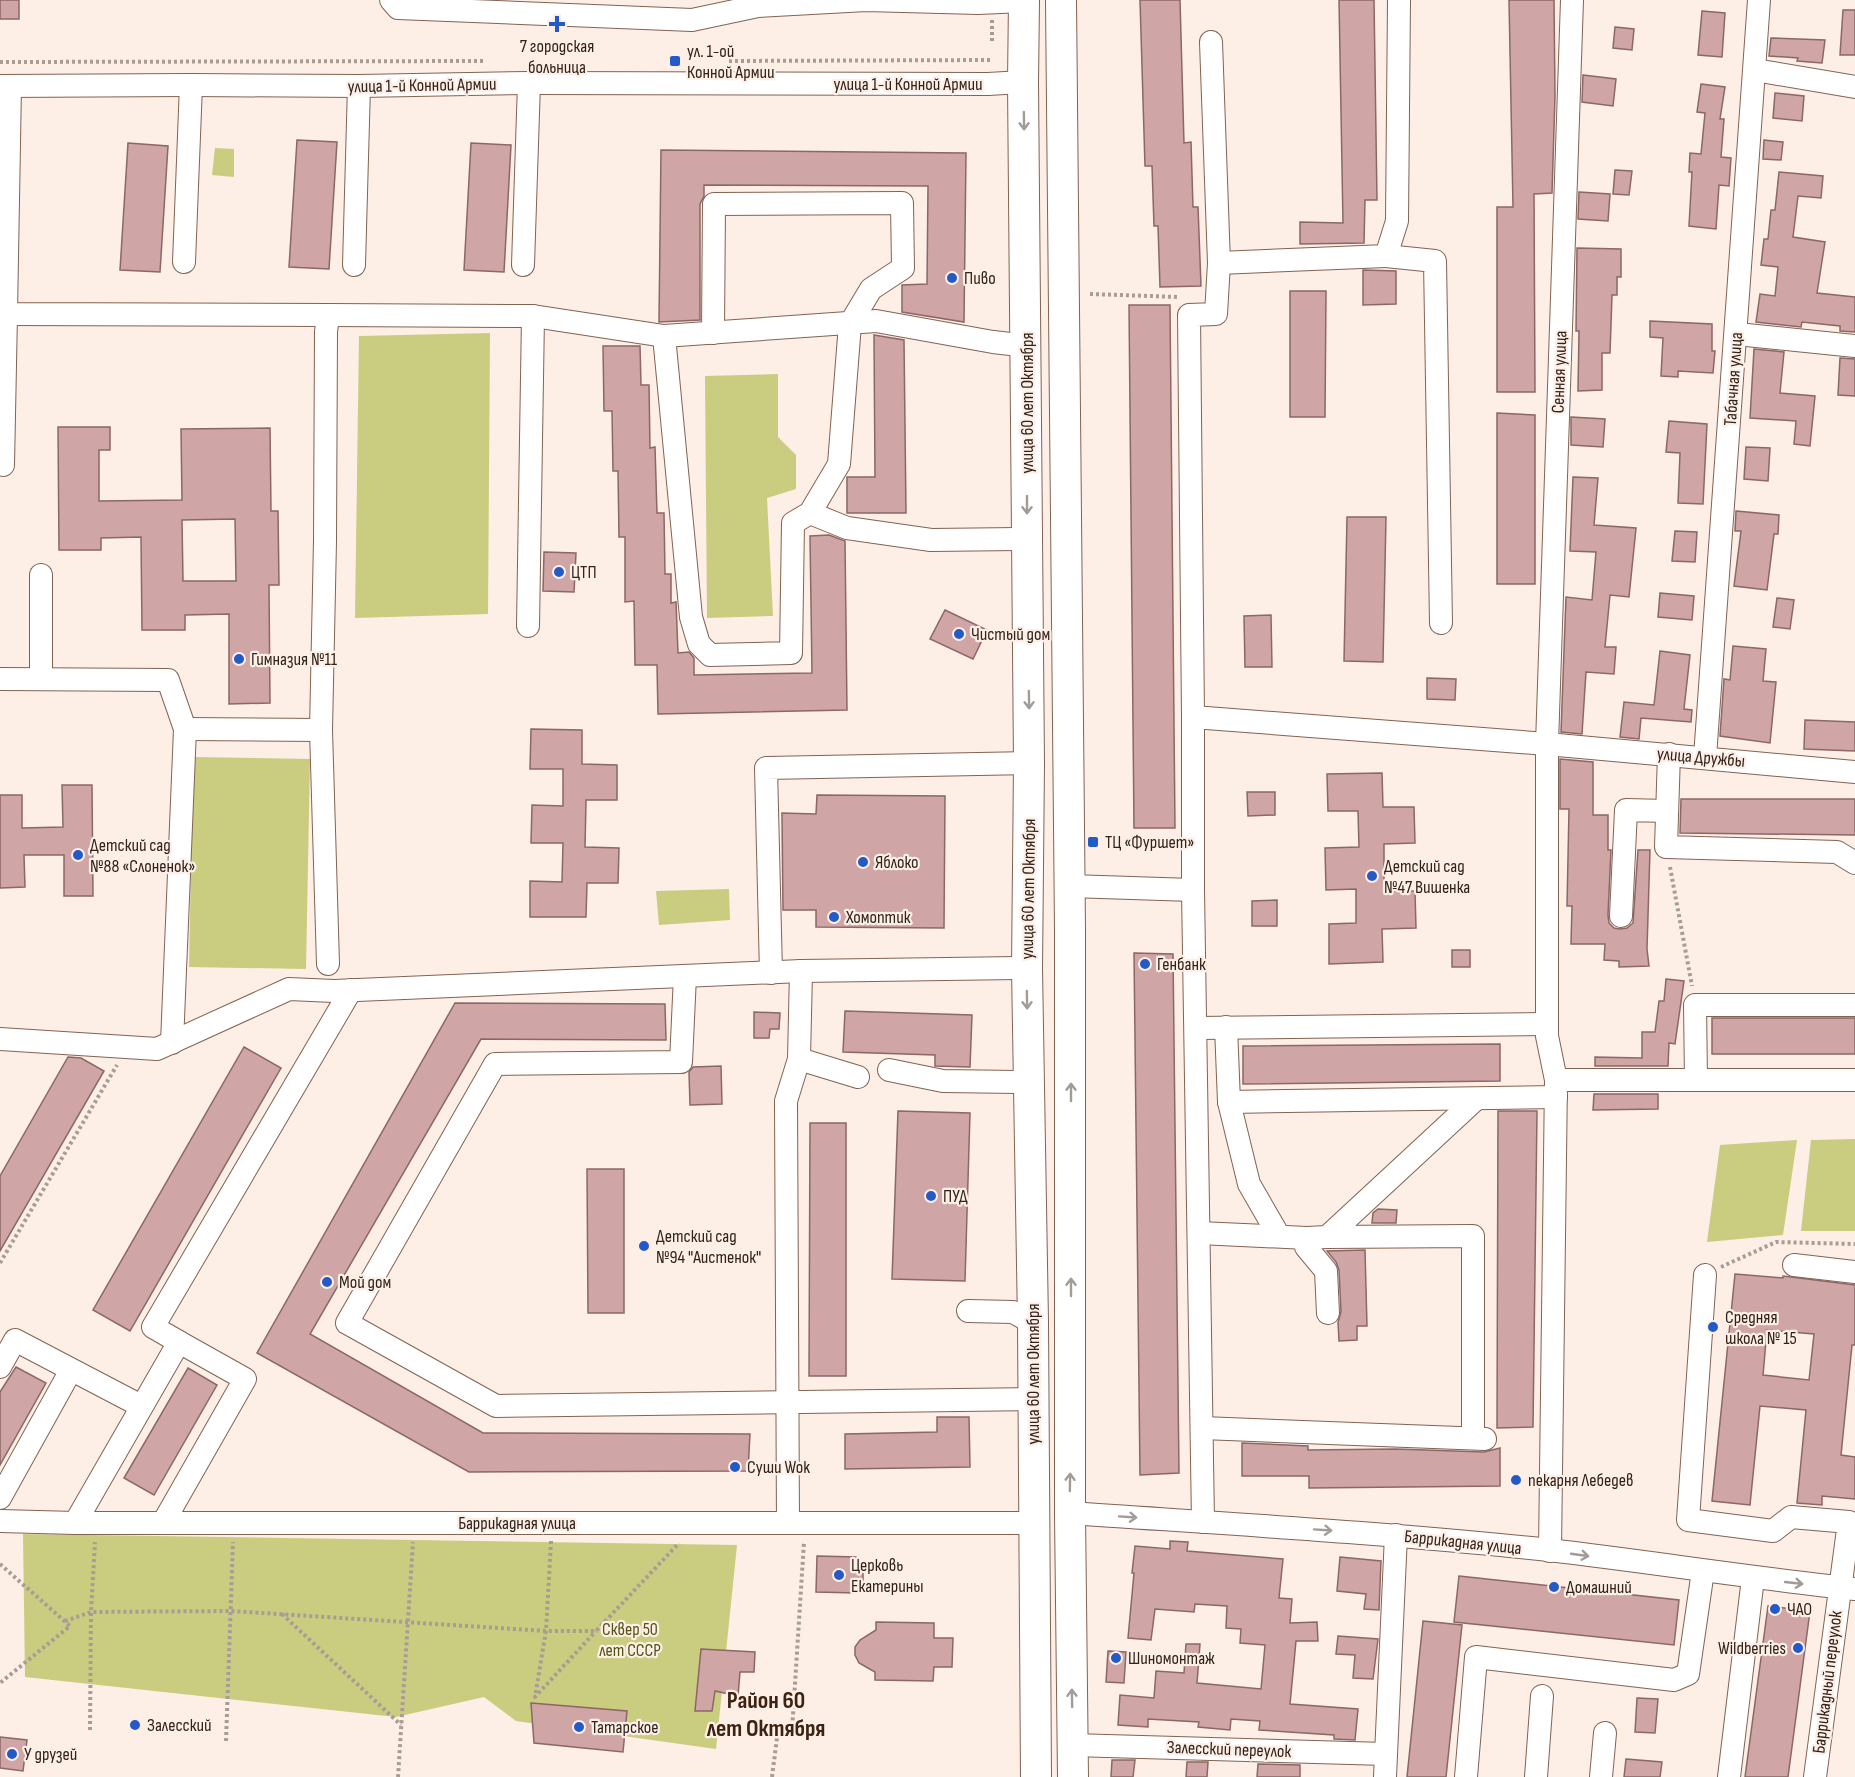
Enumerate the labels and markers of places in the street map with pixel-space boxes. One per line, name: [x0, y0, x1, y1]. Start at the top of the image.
marker: 7 городская больница: [548, 15, 566, 33]
place label: 7 городская больница: [520, 36, 594, 78]
place label: ул. 1-ой Конной Армии: [687, 41, 775, 83]
marker: ул. 1-ой Конной Армии: [668, 54, 682, 68]
place label: Пиво: [964, 268, 996, 289]
marker: Пиво: [945, 271, 959, 285]
place label: ЦТП: [571, 562, 597, 583]
marker: ЦТП: [552, 565, 566, 579]
place label: Чистый дом: [971, 624, 1050, 645]
marker: Чистый дом: [952, 627, 966, 641]
place label: Гимназия №11: [251, 649, 338, 670]
marker: Гимназия №11: [232, 652, 246, 666]
place label: ТЦ «Фуршет»: [1105, 832, 1194, 853]
place label: Детский сад №88 «Слоненок»: [90, 835, 195, 877]
marker: ТЦ «Фуршет»: [1086, 835, 1100, 849]
marker: Детский сад №88 «Слоненок»: [71, 848, 85, 862]
place label: Яблоко: [875, 852, 919, 873]
marker: Яблоко: [856, 855, 870, 869]
place label: Детский сад №47 Вишенка: [1384, 856, 1470, 898]
marker: Детский сад №47 Вишенка: [1365, 869, 1379, 883]
place label: Хомоптик: [845, 907, 911, 928]
marker: Хомоптик: [827, 910, 841, 924]
place label: Генбанк: [1157, 954, 1206, 975]
marker: Генбанк: [1138, 957, 1152, 971]
place label: ПУД: [943, 1186, 968, 1207]
marker: ПУД: [924, 1189, 938, 1203]
place label: Детский сад №94 "Аистенок": [656, 1226, 761, 1268]
marker: Детский сад №94 "Аистенок": [637, 1239, 651, 1253]
place label: Мой дом: [339, 1272, 391, 1293]
marker: Мой дом: [320, 1275, 334, 1289]
place label: Средняя школа № 15: [1725, 1307, 1797, 1349]
marker: Средняя школа № 15: [1706, 1320, 1720, 1334]
place label: Суши Wok: [747, 1457, 810, 1478]
marker: Суши Wok: [728, 1460, 742, 1474]
place label: пекарня Лебедев: [1528, 1470, 1633, 1491]
marker: пекарня Лебедев: [1509, 1473, 1523, 1487]
place label: Церковь Екатерины: [851, 1555, 924, 1597]
marker: Церковь Екатерины: [832, 1568, 846, 1582]
place label: Домашний: [1566, 1577, 1632, 1598]
marker: Домашний: [1547, 1580, 1561, 1594]
place label: ЧАО: [1787, 1599, 1812, 1620]
marker: ЧАО: [1768, 1602, 1782, 1616]
place label: Wildberries: [1718, 1638, 1786, 1659]
marker: Wildberries: [1791, 1641, 1805, 1655]
place label: Шиномонтаж: [1128, 1648, 1215, 1669]
marker: Шиномонтаж: [1109, 1651, 1123, 1665]
place label: Залесский: [147, 1715, 212, 1736]
place label: Татарское: [591, 1717, 659, 1738]
marker: Залесский: [128, 1718, 142, 1732]
marker: Татарское: [572, 1720, 586, 1734]
place label: У друзей: [24, 1744, 77, 1765]
marker: У друзей: [5, 1747, 19, 1761]

